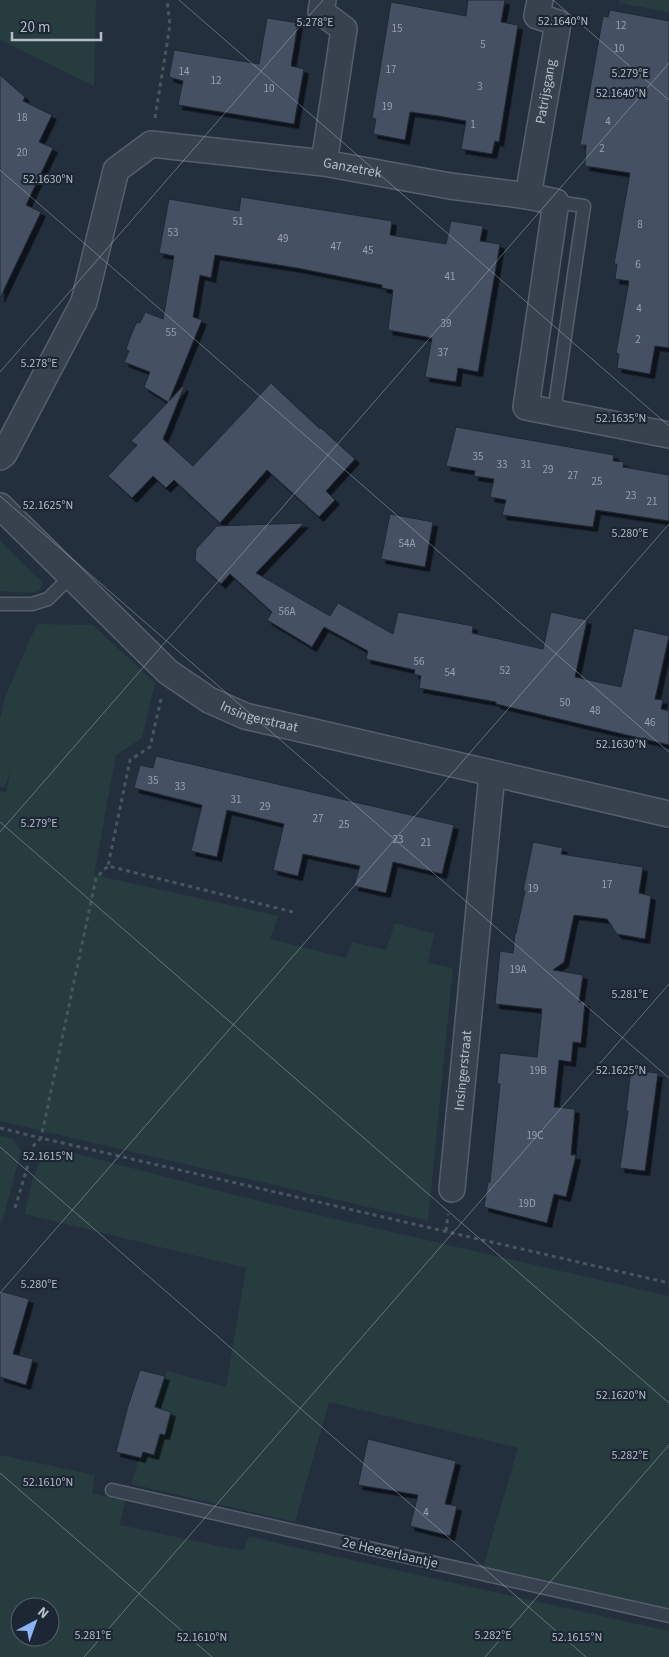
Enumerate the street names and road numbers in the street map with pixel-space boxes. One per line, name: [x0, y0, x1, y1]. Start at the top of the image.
street label: Patrijsgang: [531, 58, 562, 125]
street label: Ganzetrek: [321, 153, 383, 183]
street label: Insingerstraat: [217, 696, 300, 738]
street label: Insingerstraat: [450, 1029, 477, 1112]
street label: 2e Heezerlaantje: [340, 1532, 440, 1574]

